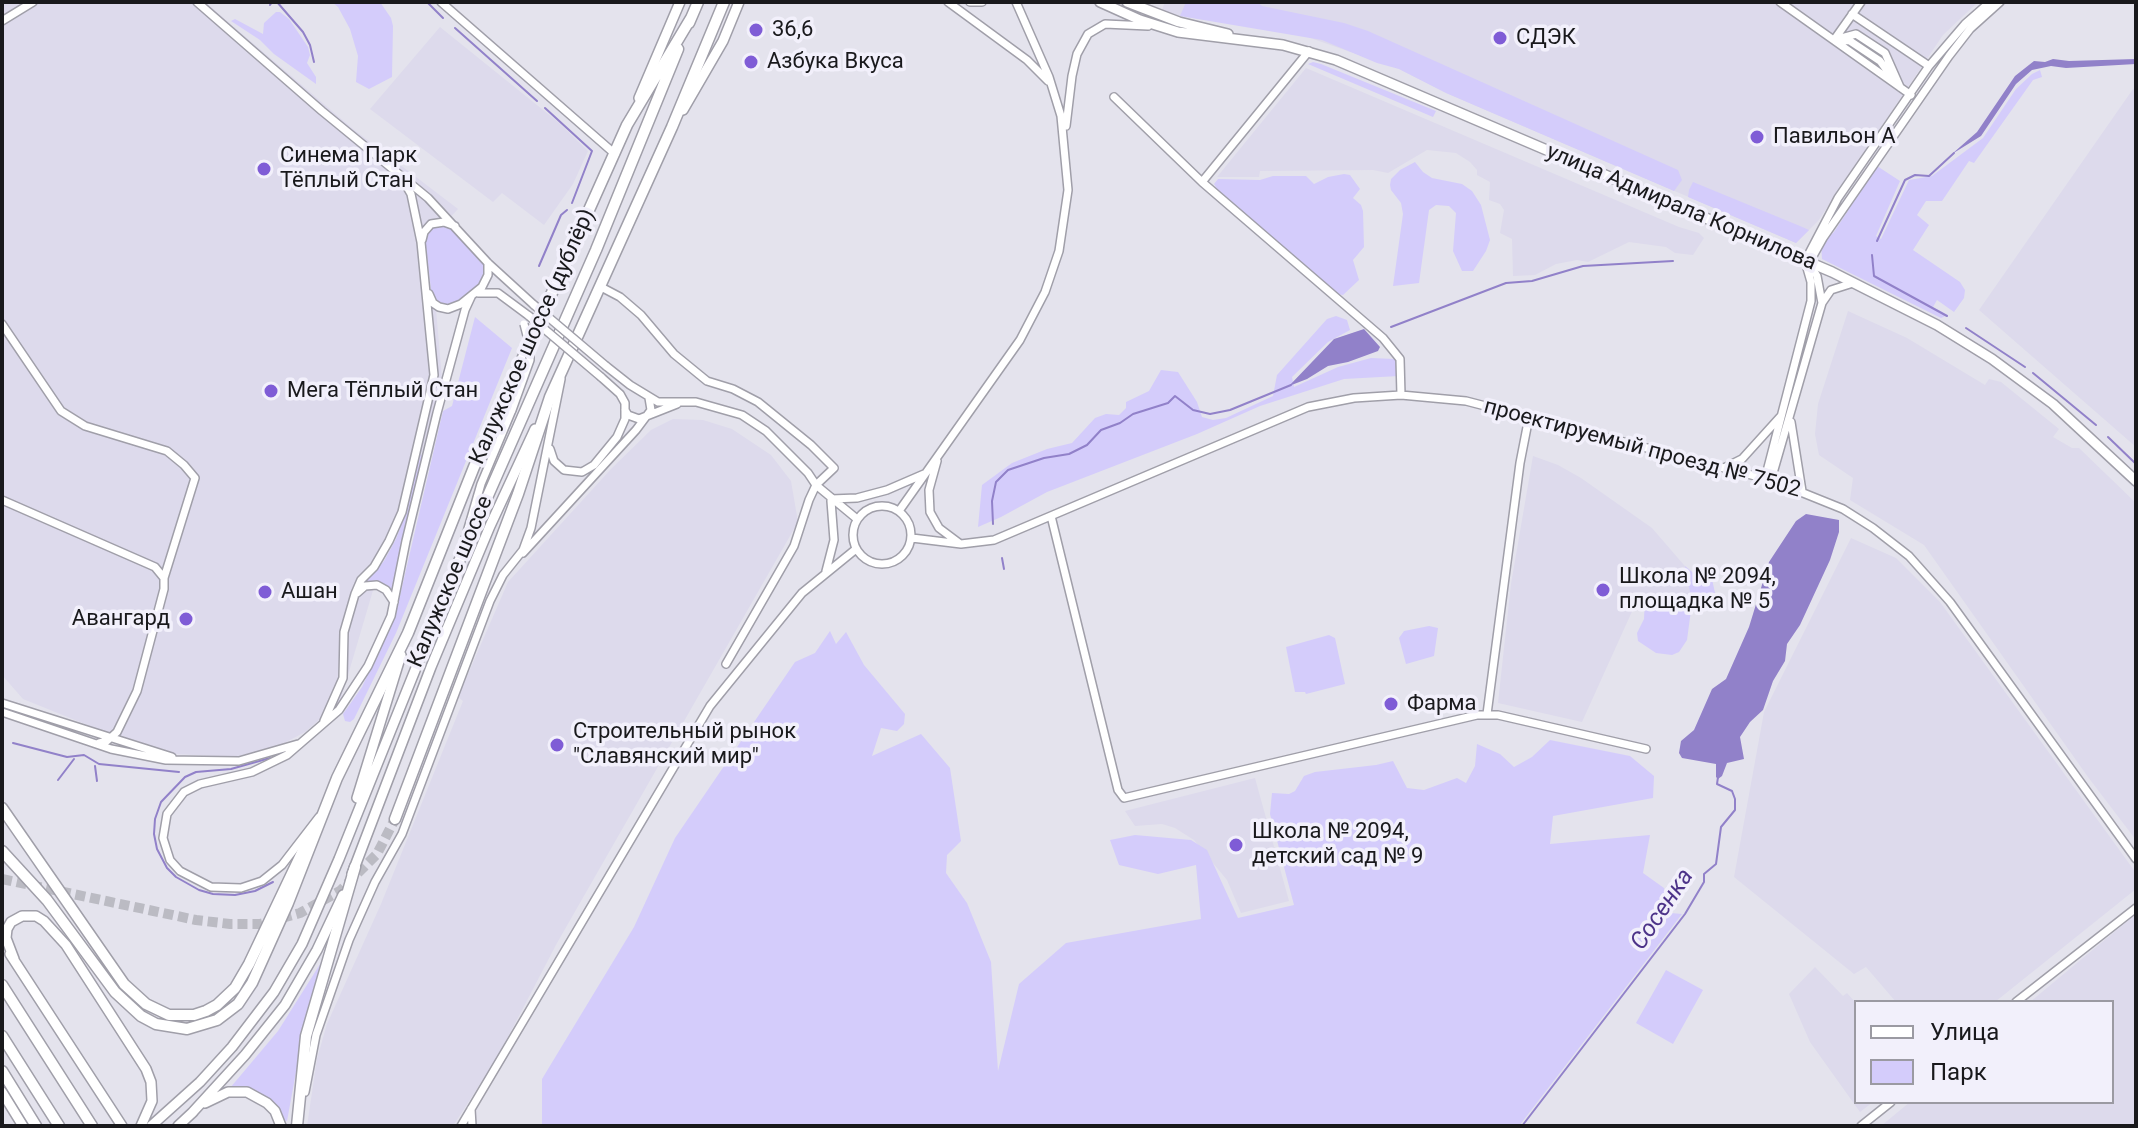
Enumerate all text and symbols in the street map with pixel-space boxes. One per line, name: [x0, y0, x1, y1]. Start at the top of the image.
place label: 36,6: [772, 17, 813, 43]
marker: 36,6: [747, 21, 765, 39]
place label: СДЭК: [1516, 25, 1576, 51]
marker: СДЭК: [1491, 29, 1509, 47]
place label: Азбука Вкуса: [767, 49, 904, 75]
marker: Азбука Вкуса: [742, 53, 760, 71]
place label: Павильон А: [1773, 124, 1896, 150]
marker: Павильон А: [1748, 128, 1766, 146]
street label: улица Адмирала Корнилова: [1542, 139, 1820, 277]
place label: Синема Парк Тёплый Стан: [280, 143, 417, 194]
marker: Синема Парк Тёплый Стан: [255, 160, 273, 178]
street label: Калужское шоссе (дублёр): [465, 205, 601, 469]
place label: Мега Тёплый Cтан: [287, 378, 478, 404]
marker: Мега Тёплый Cтан: [262, 382, 280, 400]
street label: проектируемый проезд № 7502: [1481, 394, 1803, 504]
street label: Калужское шоссе: [403, 492, 499, 672]
place label: Школа № 2094, площадка № 5: [1619, 564, 1776, 616]
place label: Ашан: [281, 579, 338, 605]
marker: Школа № 2094, площадка № 5: [1594, 581, 1612, 599]
marker: Ашан: [256, 583, 274, 601]
place label: Авангард: [72, 606, 170, 632]
marker: Авангард: [177, 610, 195, 628]
place label: Фарма: [1407, 691, 1477, 717]
marker: Фарма: [1382, 695, 1400, 713]
place label: Строительный рынок "Славянский мир": [573, 719, 796, 770]
marker: Строительный рынок "Славянский мир": [548, 736, 566, 754]
place label: Школа № 2094, детский сад № 9: [1252, 819, 1423, 870]
marker: Школа № 2094, детский сад № 9: [1227, 836, 1245, 854]
water label: Сосенка: [1625, 864, 1701, 956]
legend: [1854, 1000, 2114, 1104]
text: Улица: [1930, 1018, 1999, 1046]
text: Парк: [1930, 1058, 1987, 1086]

